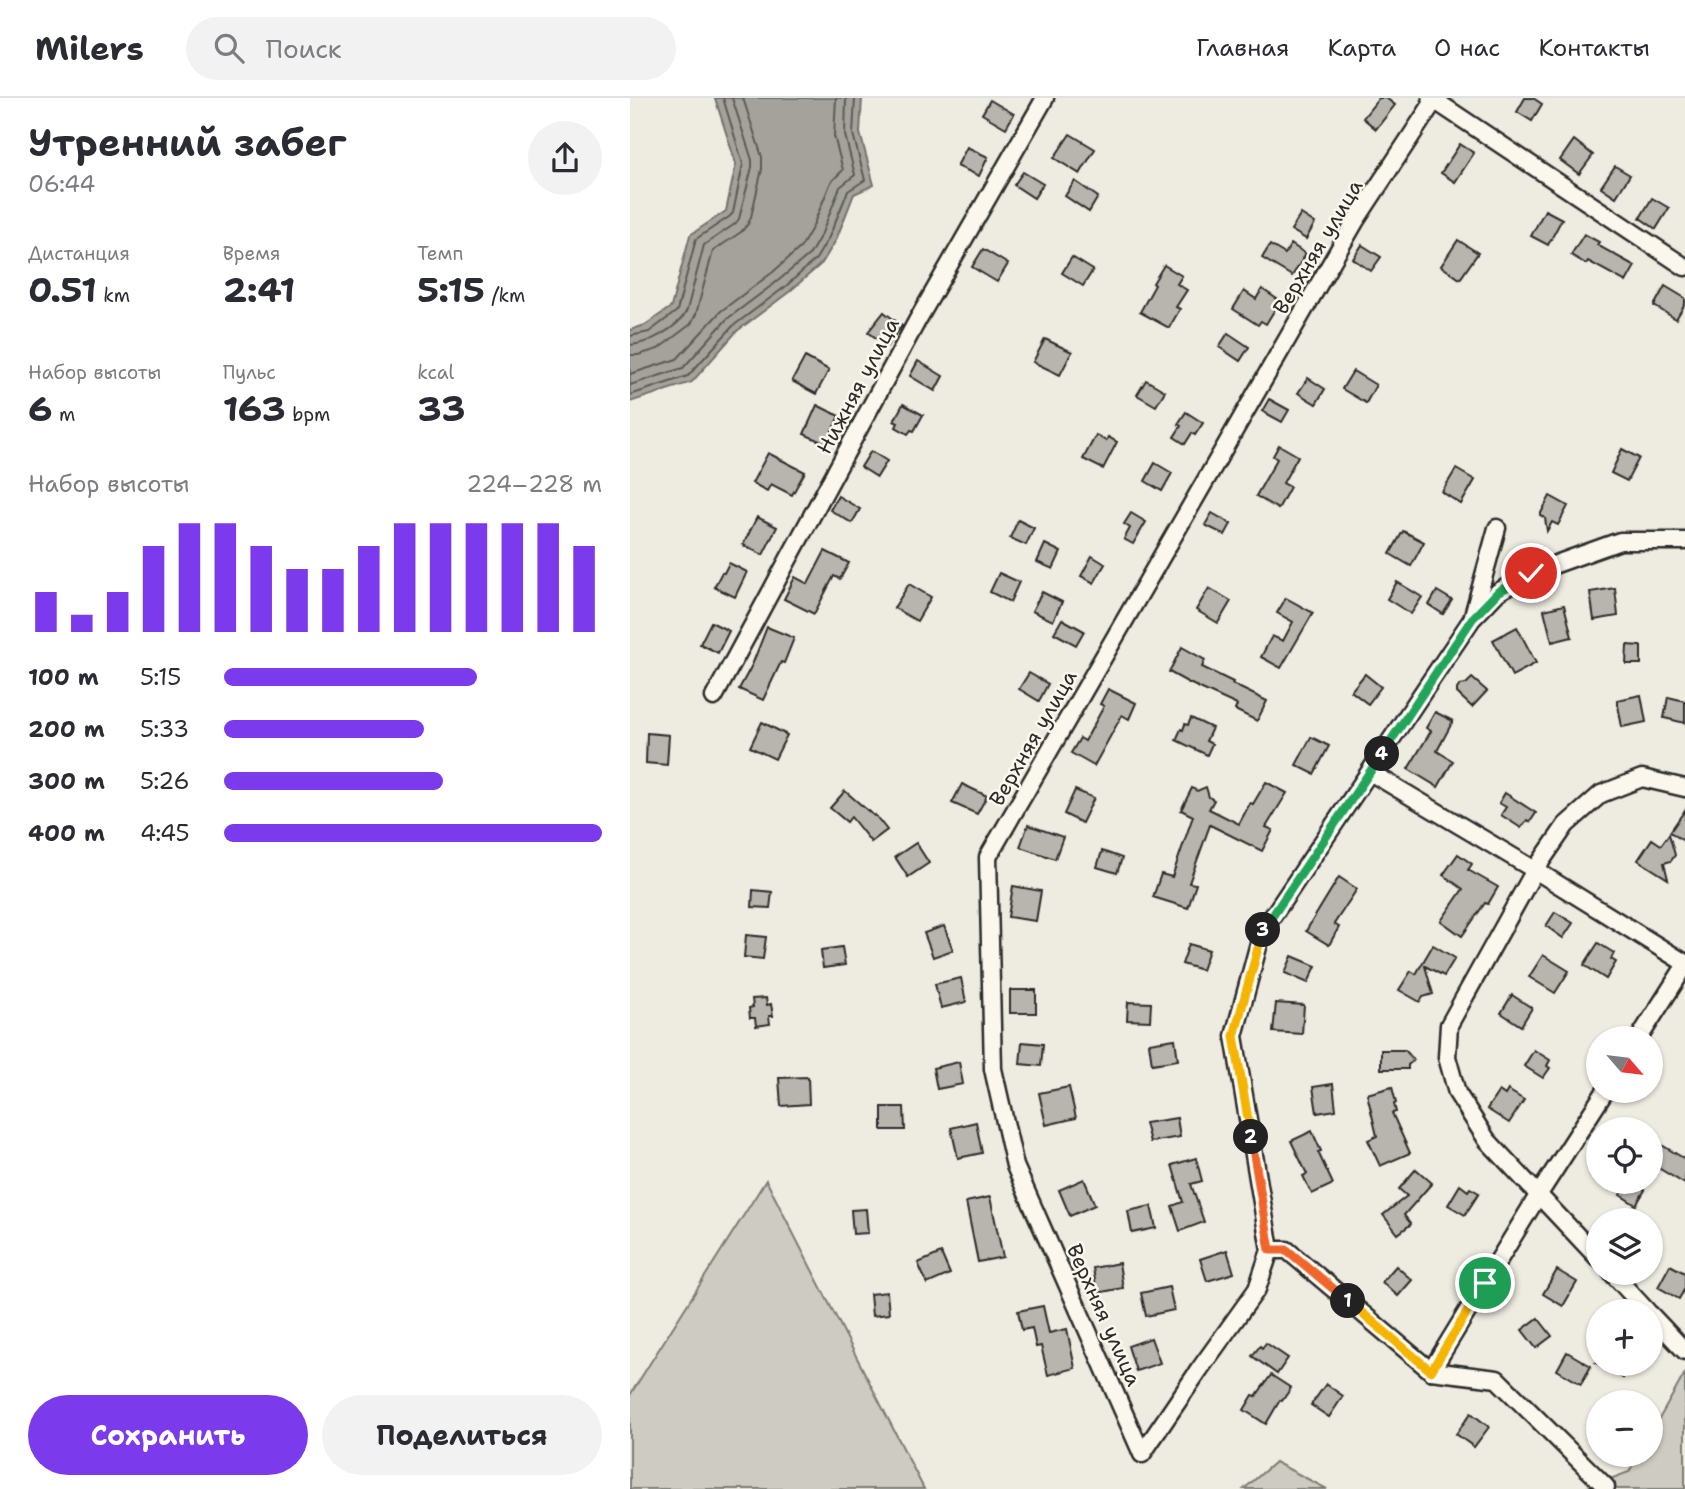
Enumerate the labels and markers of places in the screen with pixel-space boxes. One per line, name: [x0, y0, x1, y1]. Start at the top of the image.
pin: [1501, 543, 1561, 603]
pin: 4: [1364, 736, 1400, 772]
pin: 3: [1246, 912, 1280, 948]
pin: 2: [1234, 1119, 1268, 1154]
pin: [1455, 1253, 1515, 1313]
pin: 1: [1330, 1284, 1366, 1318]

